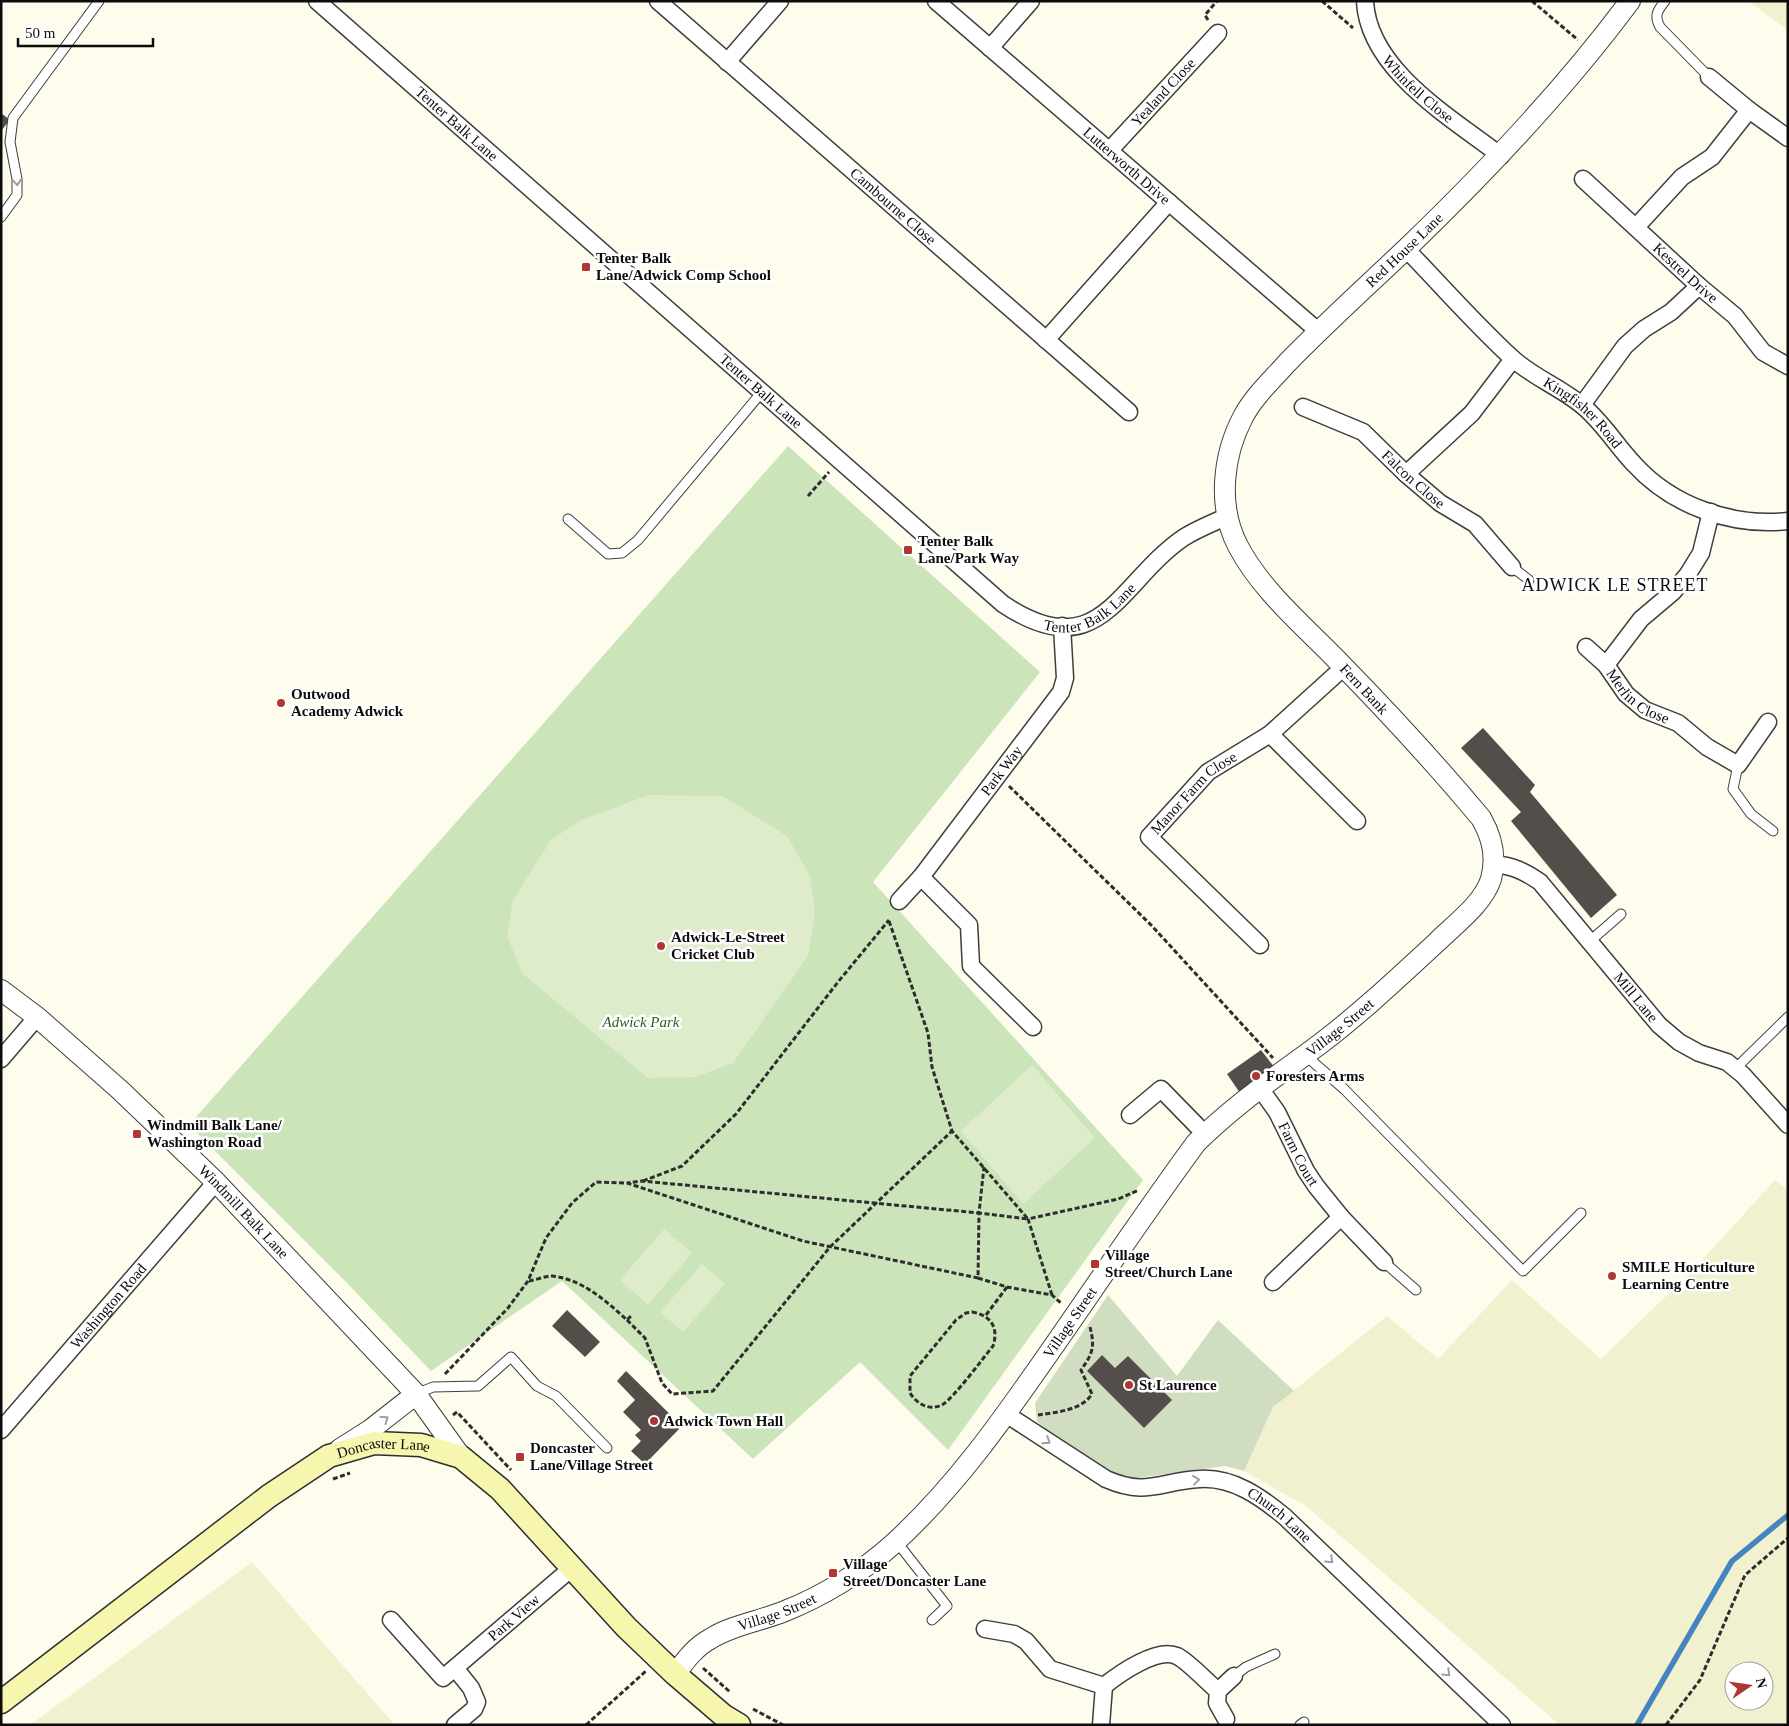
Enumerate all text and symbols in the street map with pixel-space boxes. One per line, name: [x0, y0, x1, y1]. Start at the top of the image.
scale bar: [18, 15, 152, 47]
text: 50 m: [25, 25, 56, 41]
street label: Whinfell Close: [1379, 52, 1457, 126]
street label: Yealand Close: [1128, 55, 1199, 129]
street label: Tenter Balk Lane: [412, 83, 501, 164]
street label: Lutterworth Drive: [1080, 124, 1174, 208]
street label: Cambourne Close: [847, 165, 939, 248]
one-way arrow: [11, 178, 22, 186]
street label: Red House Lane: [1363, 209, 1446, 290]
street label: Kestrel Drive: [1650, 240, 1721, 306]
place label: Tenter Balk Lane/Adwick Comp School: [596, 250, 771, 283]
marker: Tenter Balk Lane/Adwick Comp School: [580, 261, 592, 273]
street label: Tenter Balk Lane: [717, 351, 805, 432]
street label: Kingfisher Road: [1541, 374, 1625, 452]
street label: Falcon Close: [1379, 447, 1447, 512]
place label: Tenter Balk Lane/Park Way: [918, 533, 1019, 566]
marker: Tenter Balk Lane/Park Way: [902, 544, 914, 556]
district label: ADWICK LE STREET: [1522, 575, 1708, 595]
street label: Tenter Balk Lane: [1042, 580, 1139, 636]
street label: Fern Bank: [1337, 661, 1392, 718]
street label: Merlin Close: [1603, 666, 1672, 727]
place label: Outwood Academy Adwick: [291, 686, 404, 719]
marker: Outwood Academy Adwick: [275, 697, 287, 709]
street label: Park Way: [978, 742, 1026, 799]
street label: Manor Farm Close: [1147, 748, 1240, 838]
place label: Adwick-Le-Street Cricket Club: [671, 929, 785, 962]
marker: Adwick-Le-Street Cricket Club: [655, 940, 667, 952]
street label: Mill Lane: [1611, 969, 1661, 1026]
street label: Village Street: [1303, 995, 1378, 1060]
park label: Adwick Park: [601, 1014, 680, 1030]
place label: Foresters Arms: [1266, 1068, 1365, 1084]
marker: Foresters Arms: [1250, 1070, 1262, 1082]
place label: Windmill Balk Lane/ Washington Road: [147, 1117, 283, 1150]
street label: Farm Court: [1275, 1120, 1322, 1190]
marker: Windmill Balk Lane/ Washington Road: [131, 1128, 143, 1140]
street label: Windmill Balk Lane: [195, 1162, 292, 1262]
place label: Village Street/Church Lane: [1105, 1247, 1233, 1280]
marker: Village Street/Church Lane: [1089, 1258, 1101, 1270]
place label: SMILE Horticulture Learning Centre: [1622, 1259, 1755, 1292]
street label: Washington Road: [67, 1260, 150, 1352]
marker: SMILE Horticulture Learning Centre: [1606, 1270, 1618, 1282]
street label: Village Street: [1040, 1284, 1100, 1361]
place label: St Laurence: [1139, 1377, 1217, 1393]
marker: St Laurence: [1123, 1379, 1135, 1391]
place label: Adwick Town Hall: [664, 1413, 783, 1429]
marker: Adwick Town Hall: [648, 1415, 660, 1427]
one-way arrow: [379, 1416, 389, 1425]
one-way arrow: [1042, 1434, 1051, 1444]
street label: Doncaster Lane: [335, 1435, 433, 1461]
place label: Doncaster Lane/Village Street: [530, 1440, 653, 1473]
marker: Doncaster Lane/Village Street: [514, 1451, 526, 1463]
one-way arrow: [1192, 1475, 1200, 1486]
street label: Church Lane: [1245, 1484, 1315, 1546]
one-way arrow: [1324, 1554, 1333, 1563]
place label: Village Street/Doncaster Lane: [843, 1556, 987, 1589]
marker: Village Street/Doncaster Lane: [827, 1567, 839, 1579]
street label: Village Street: [736, 1590, 819, 1634]
street label: Park View: [485, 1591, 543, 1644]
north arrow: [1724, 1661, 1774, 1711]
one-way arrow: [1442, 1667, 1451, 1676]
text: N: [1753, 1677, 1770, 1690]

